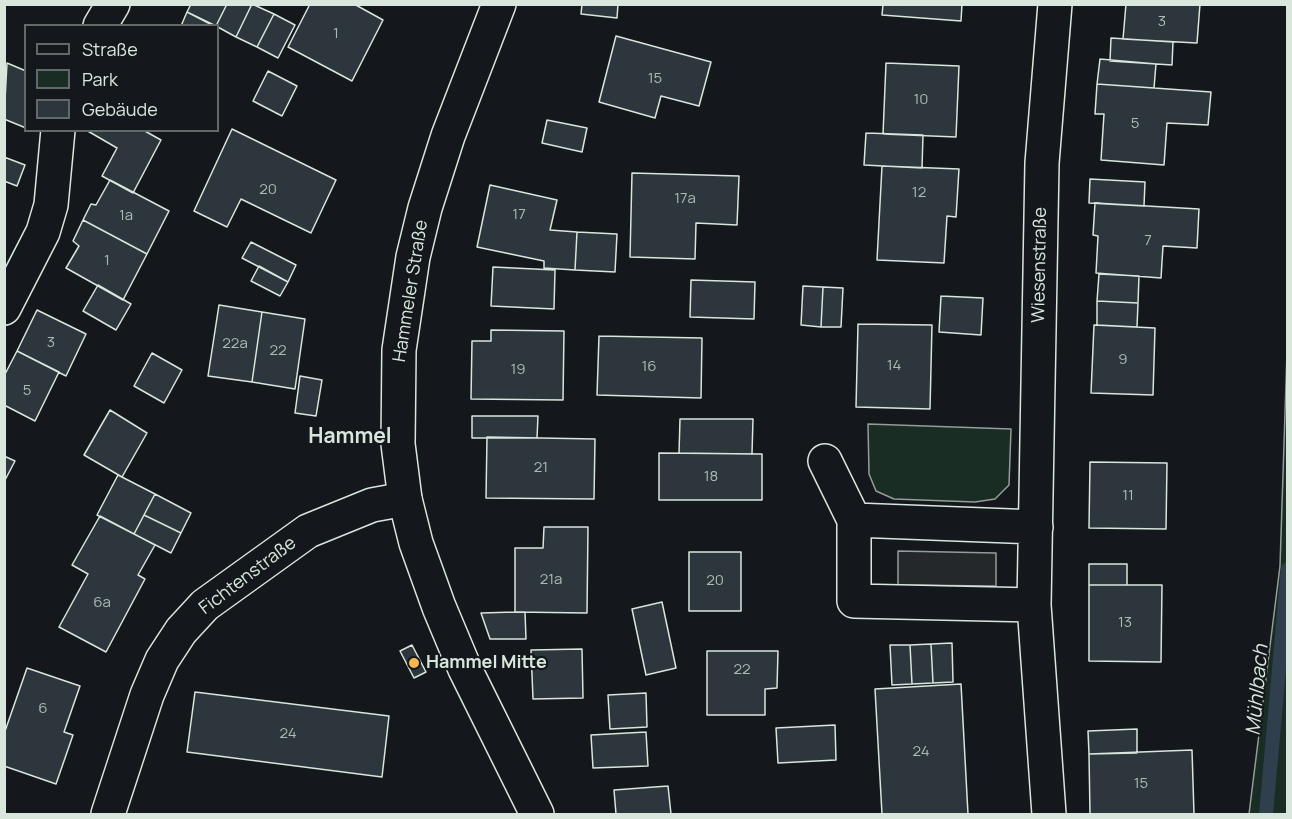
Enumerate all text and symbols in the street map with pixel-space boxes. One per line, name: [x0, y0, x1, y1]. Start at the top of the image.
house number: 3: [1158, 13, 1166, 31]
legend: [24, 24, 219, 132]
house number: 1: [333, 25, 339, 43]
text: Straße: [82, 37, 138, 61]
text: Park: [82, 67, 118, 91]
house number: 15: [648, 70, 662, 88]
house number: 10: [914, 91, 928, 109]
text: Gebäude: [82, 97, 158, 121]
house number: 5: [1131, 115, 1139, 133]
house number: 20: [259, 181, 277, 199]
house number: 12: [912, 184, 926, 202]
house number: 17a: [674, 190, 696, 208]
house number: 17: [512, 206, 526, 224]
house number: 1a: [119, 207, 133, 225]
street label: Wiesenstraße: [1028, 207, 1052, 323]
street label: Hammeler Straße: [389, 218, 433, 364]
house number: 7: [1144, 232, 1152, 250]
house number: 1: [104, 252, 110, 270]
house number: 3: [47, 334, 55, 352]
house number: 22a: [222, 335, 248, 353]
house number: 22: [269, 342, 287, 360]
house number: 9: [1118, 351, 1128, 369]
house number: 14: [887, 357, 901, 375]
house number: 16: [641, 358, 657, 376]
house number: 19: [510, 361, 526, 379]
house number: 5: [23, 382, 31, 400]
district label: Hammel: [308, 424, 392, 450]
house number: 21: [534, 459, 548, 477]
house number: 18: [704, 468, 718, 486]
house number: 11: [1122, 487, 1134, 505]
street label: Fichtenstraße: [195, 533, 301, 619]
house number: 21a: [540, 571, 562, 589]
house number: 20: [706, 572, 724, 590]
house number: 6a: [93, 594, 111, 612]
house number: 13: [1118, 614, 1132, 632]
water label: Mühlbach: [1242, 644, 1274, 736]
place label: Hammel Mitte: [426, 652, 547, 674]
marker: Hammel Mitte: [407, 656, 421, 670]
house number: 22: [733, 661, 751, 679]
house number: 6: [38, 700, 48, 718]
house number: 24: [279, 725, 297, 743]
house number: 24: [912, 743, 930, 761]
house number: 15: [1134, 775, 1148, 793]

